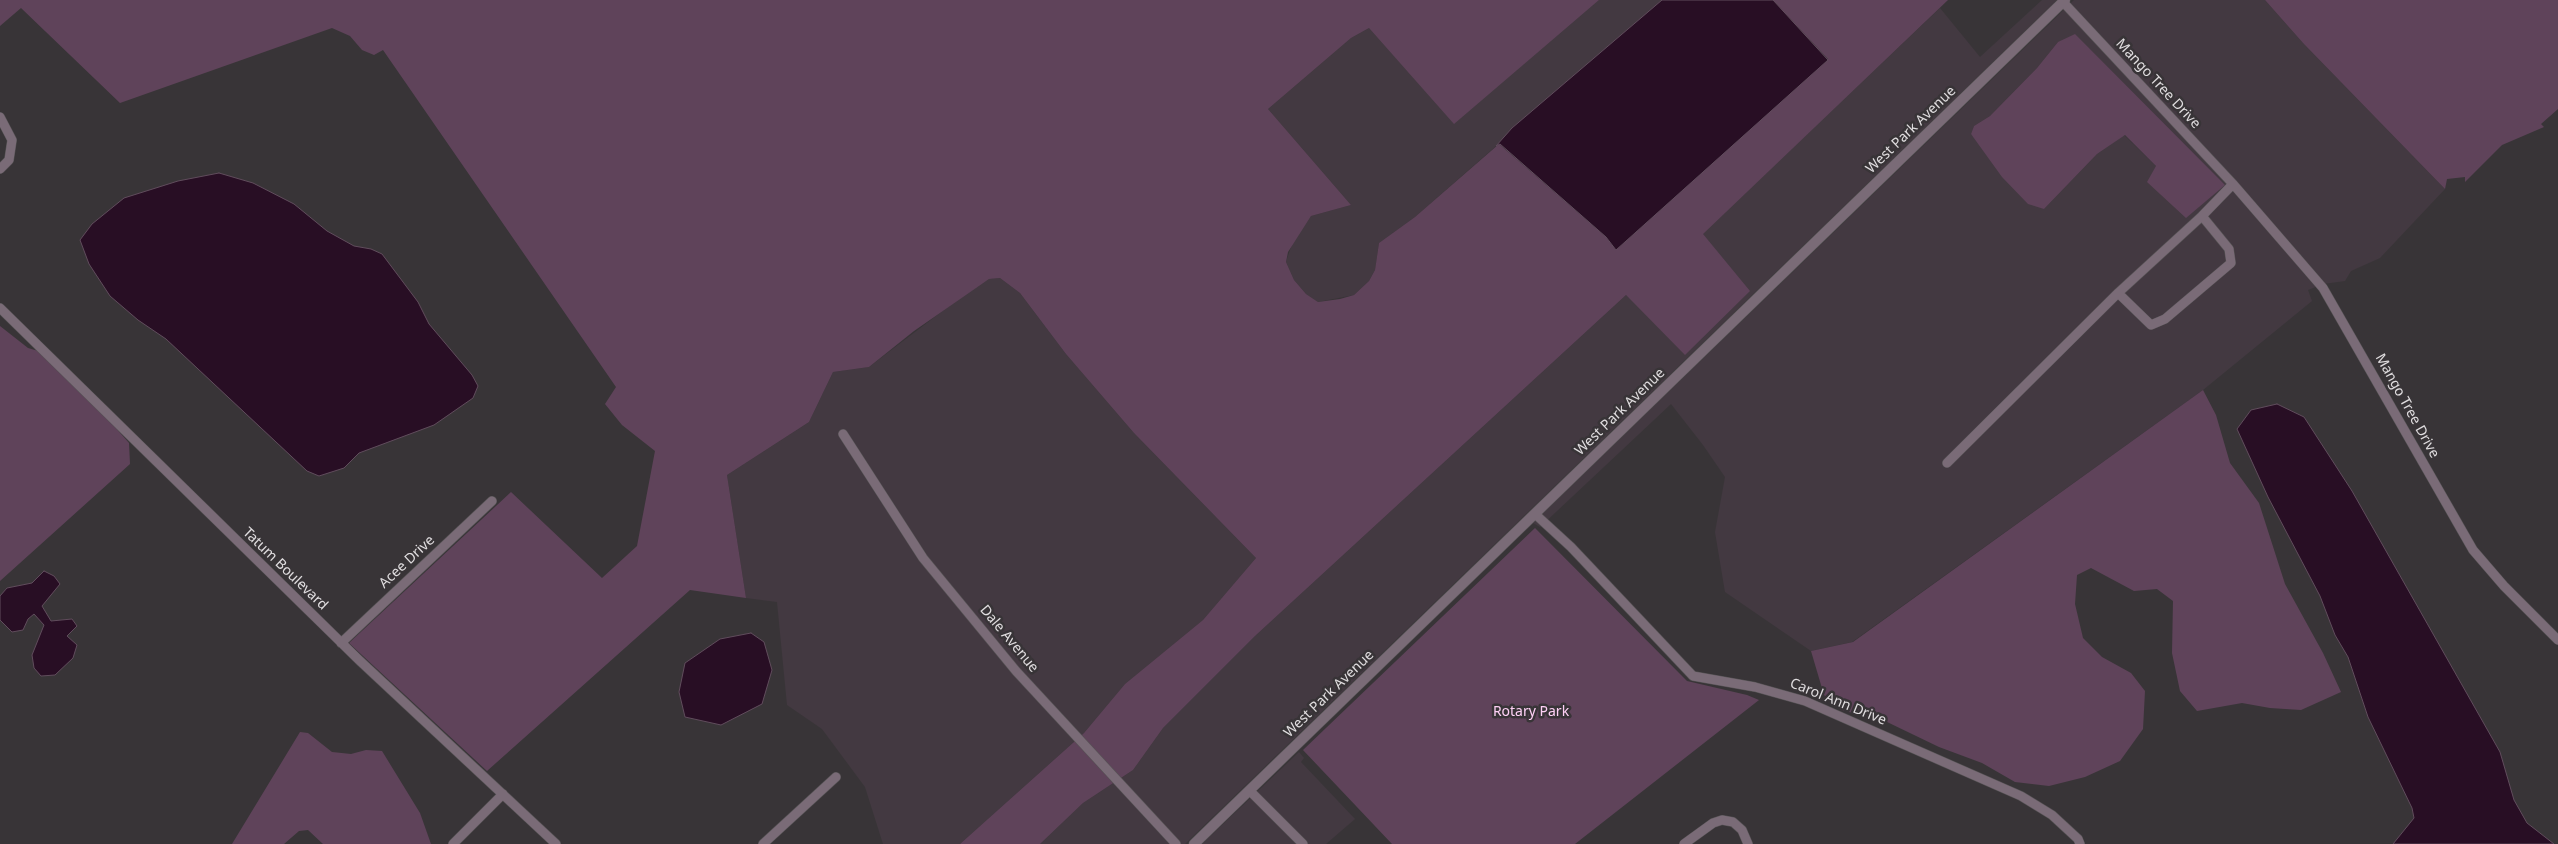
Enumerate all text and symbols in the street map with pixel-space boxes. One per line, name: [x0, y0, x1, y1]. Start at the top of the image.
street label: Mango Tree Drive: [2112, 36, 2204, 132]
street label: West Park Avenue: [1863, 83, 1959, 177]
street label: Mango Tree Drive: [2371, 351, 2443, 461]
street label: West Park Avenue: [1572, 365, 1668, 459]
street label: Tatum Boulevard: [239, 524, 331, 614]
street label: Acee Drive: [376, 532, 438, 592]
street label: Dale Avenue: [976, 602, 1042, 676]
street label: West Park Avenue: [1281, 647, 1377, 741]
street label: Carol Ann Drive: [1787, 675, 1889, 729]
park label: Rotary Park: [1493, 704, 1569, 720]

